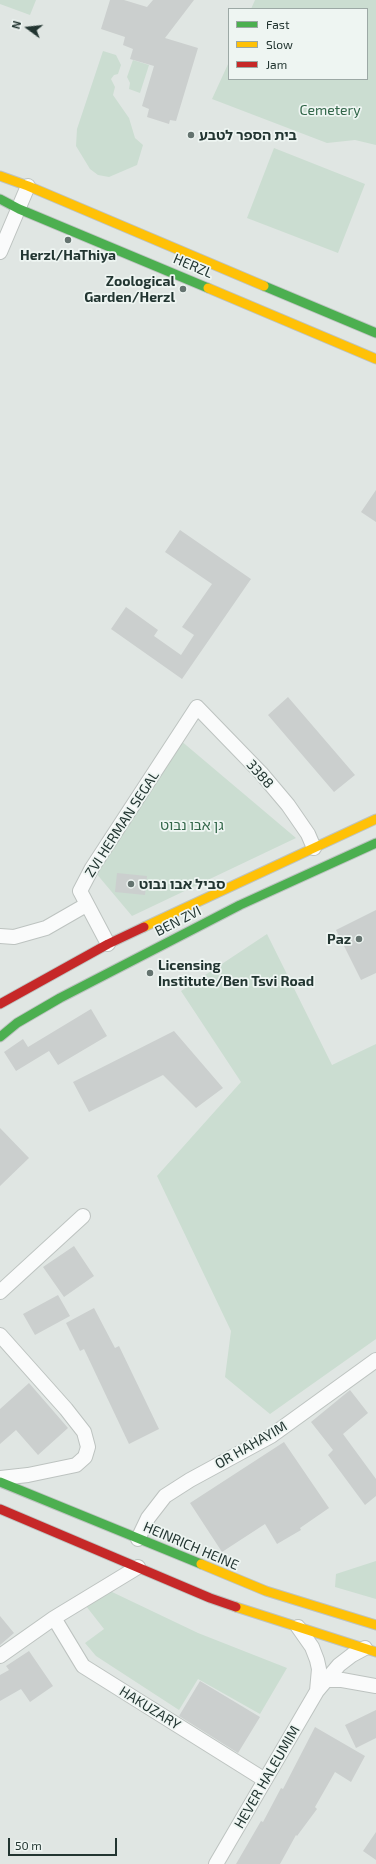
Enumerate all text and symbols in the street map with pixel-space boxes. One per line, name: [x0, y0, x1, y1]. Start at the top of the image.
north arrow: [8, 8, 48, 48]
legend: [228, 8, 368, 80]
text: Fast: [266, 17, 289, 31]
text: N: [9, 19, 23, 30]
text: Slow: [266, 37, 293, 51]
text: Jam: [266, 57, 287, 71]
park label: Cemetery: [299, 102, 361, 118]
place label: בית הספר לטבע: [199, 127, 297, 143]
marker: בית הספר לטבע: [186, 130, 196, 140]
marker: Herzl/HaThiya: [63, 235, 73, 245]
place label: Herzl/HaThiya: [20, 247, 116, 263]
street label: HERZL: [171, 250, 215, 282]
place label: Zoological Garden/Herzl: [84, 273, 175, 306]
marker: Zoological Garden/Herzl: [178, 284, 188, 294]
street label: 3388: [243, 756, 277, 792]
street label: ZVI HERMAN SEGAL: [81, 768, 163, 880]
park label: גן אבו נבוט: [160, 817, 224, 833]
place label: סביל אבו נבוט: [139, 876, 226, 892]
marker: סביל אבו נבוט: [126, 879, 136, 889]
street label: BEN ZVI: [152, 902, 204, 940]
place label: Paz: [327, 931, 351, 947]
marker: Paz: [354, 934, 364, 944]
place label: Licensing Institute/Ben Tsvi Road: [158, 957, 314, 990]
marker: Licensing Institute/Ben Tsvi Road: [145, 968, 155, 978]
street label: OR HAHAYIM: [212, 1418, 290, 1472]
street label: HEINRICH HEINE: [141, 1518, 241, 1574]
street label: HAKUZARY: [116, 1683, 184, 1733]
street label: HEVER HALEUMIM: [231, 1723, 303, 1831]
scale bar: [10, 1830, 119, 1856]
text: 50 m: [15, 1838, 42, 1852]

